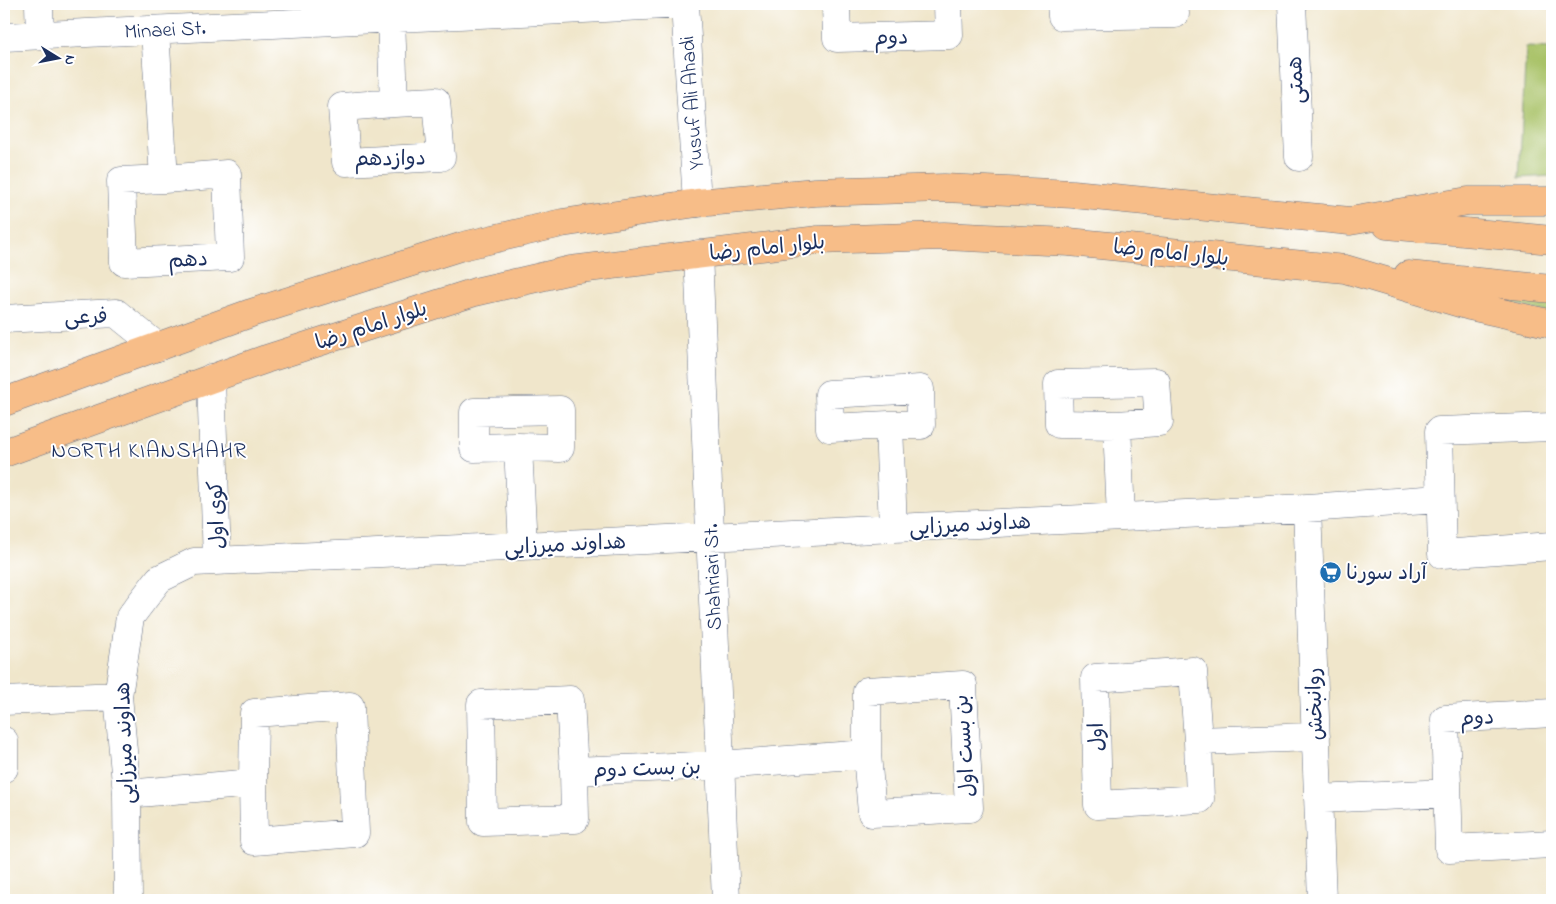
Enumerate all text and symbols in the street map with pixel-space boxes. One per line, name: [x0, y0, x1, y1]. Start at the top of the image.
street label: Minaei St.: [124, 14, 207, 48]
street label: دوم: [873, 23, 909, 55]
north arrow: [32, 32, 82, 82]
street label: Yusuf Ali Ahadi: [673, 35, 713, 171]
text: N: [58, 54, 80, 66]
street label: همتی: [1281, 55, 1313, 105]
street label: دوازدهم: [354, 144, 426, 176]
street label: بلوار امام رضا: [708, 228, 827, 270]
street label: بلوار امام رضا: [1111, 233, 1230, 275]
street label: دهم: [168, 245, 209, 277]
street label: بلوار امام رضا: [312, 295, 431, 359]
street label: فرعی: [64, 303, 108, 333]
district label: NORTH KIANSHAHR: [51, 436, 247, 468]
street label: کوی اول: [202, 480, 234, 550]
street label: هداوند میرزایی: [908, 508, 1032, 544]
street label: Shahriari St.: [697, 523, 731, 631]
street label: هداوند میرزایی: [503, 528, 627, 564]
place label: آراد سورنا: [1346, 559, 1427, 589]
supermarket icon: آراد سورنا: [1318, 560, 1342, 584]
street label: روانبخش: [1300, 667, 1332, 741]
street label: هداوند میرزایی: [109, 681, 143, 804]
street label: بن بست اول: [947, 694, 985, 798]
street label: دوم: [1459, 703, 1495, 735]
street label: اول: [1083, 722, 1113, 752]
street label: بن بست دوم: [593, 753, 702, 787]

